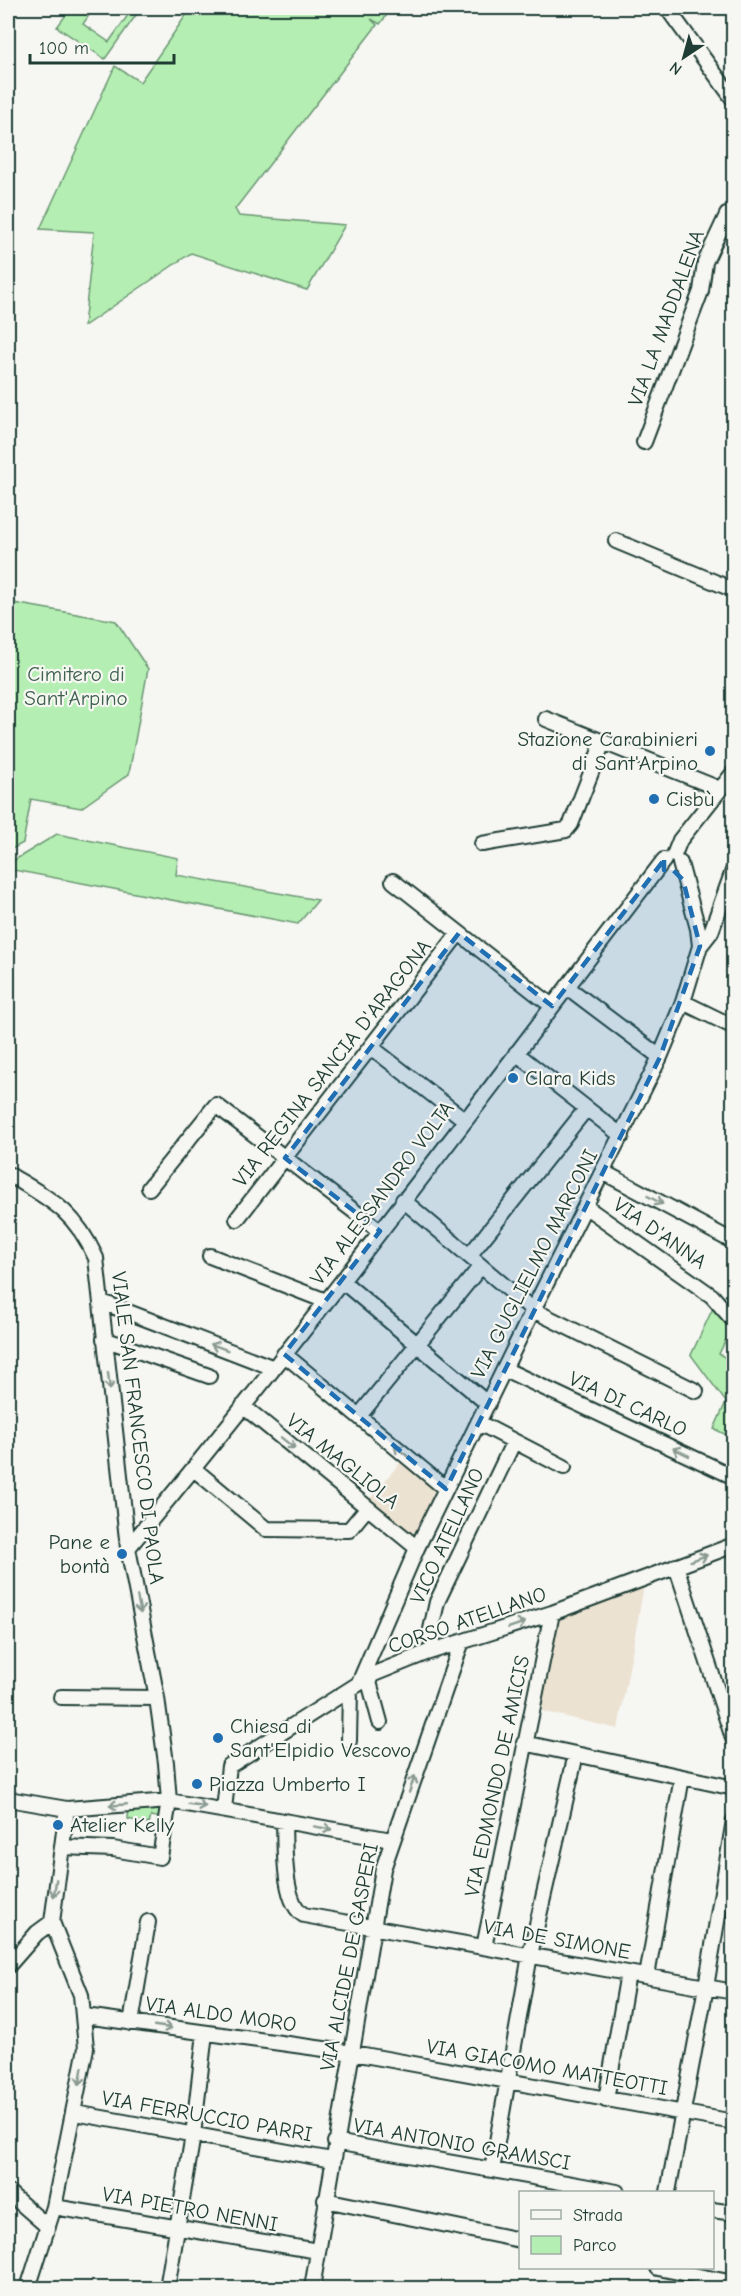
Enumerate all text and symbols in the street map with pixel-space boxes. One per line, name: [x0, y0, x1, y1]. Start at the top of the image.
scale bar: [30, 27, 174, 65]
north arrow: [654, 27, 714, 87]
text: 100 m: [39, 38, 89, 59]
text: N: [666, 58, 685, 79]
street label: VIA LA MADDALENA: [623, 227, 709, 409]
park label: Cimitero di Sant'Arpino: [24, 662, 128, 710]
place label: Stazione Carabinieri di Sant'Arpino: [518, 727, 698, 775]
marker: Stazione Carabinieri di Sant'Arpino: [703, 744, 717, 758]
place label: Cisbù: [666, 787, 714, 811]
marker: Cisbù: [647, 792, 661, 806]
street label: VIA REGINA SANCIA D'ARAGONA: [228, 935, 436, 1191]
place label: Clara Kids: [525, 1066, 616, 1090]
marker: Clara Kids: [506, 1071, 520, 1085]
street label: VIA ALESSANDRO VOLTA: [305, 1097, 459, 1289]
street label: VIA GUGLIELMO MARCONI: [466, 1145, 602, 1383]
street label: VIA D'ANNA: [609, 1192, 711, 1274]
one-way arrow: [646, 1194, 663, 1206]
street label: VIALE SAN FRANCESCO DI PAOLA: [107, 1270, 169, 1586]
one-way arrow: [210, 1341, 229, 1352]
street label: VIA DI CARLO: [565, 1366, 691, 1442]
one-way arrow: [104, 1370, 115, 1390]
street label: VIA MAGLIOLA: [282, 1408, 404, 1514]
one-way arrow: [280, 1437, 296, 1450]
one-way arrow: [394, 1445, 410, 1458]
one-way arrow: [672, 1446, 690, 1458]
street label: VICO ATELLANO: [405, 1464, 489, 1608]
place label: Pane e bontà: [49, 1530, 110, 1578]
marker: Pane e bontà: [115, 1547, 129, 1561]
one-way arrow: [690, 1551, 708, 1562]
street label: CORSO ATELLANO: [385, 1582, 549, 1658]
one-way arrow: [134, 1595, 145, 1615]
one-way arrow: [507, 1619, 525, 1630]
street label: VIA EDMONDO DE AMICIS: [460, 1653, 534, 1899]
place label: Chiesa di Sant'Elpidio Vescovo: [230, 1714, 411, 1762]
marker: Chiesa di Sant'Elpidio Vescovo: [211, 1731, 225, 1745]
place label: Piazza Umberto I: [209, 1772, 366, 1796]
one-way arrow: [407, 1775, 418, 1794]
marker: Piazza Umberto I: [190, 1777, 204, 1791]
one-way arrow: [186, 1799, 206, 1810]
one-way arrow: [109, 1800, 129, 1811]
place label: Atelier Kelly: [70, 1813, 175, 1837]
marker: Atelier Kelly: [51, 1818, 65, 1832]
one-way arrow: [313, 1822, 332, 1833]
street label: VIA ALCIDE DE GASPERI: [315, 1841, 383, 2073]
one-way arrow: [50, 1877, 61, 1897]
street label: VIA DE SIMONE: [482, 1914, 632, 1964]
street label: VIA ALDO MORO: [144, 1992, 298, 2036]
one-way arrow: [153, 2022, 173, 2033]
street label: VIA GIACOMO MATTEOTTI: [425, 2034, 669, 2100]
one-way arrow: [75, 2066, 86, 2085]
street label: VIA FERRUCCIO PARRI: [100, 2086, 314, 2146]
street label: VIA ANTONIO GRAMSCI: [352, 2113, 572, 2175]
street label: VIA PIETRO NENNI: [100, 2182, 280, 2236]
legend: [519, 2191, 714, 2269]
text: Strada: [573, 2205, 623, 2226]
text: Parco: [573, 2235, 616, 2256]

